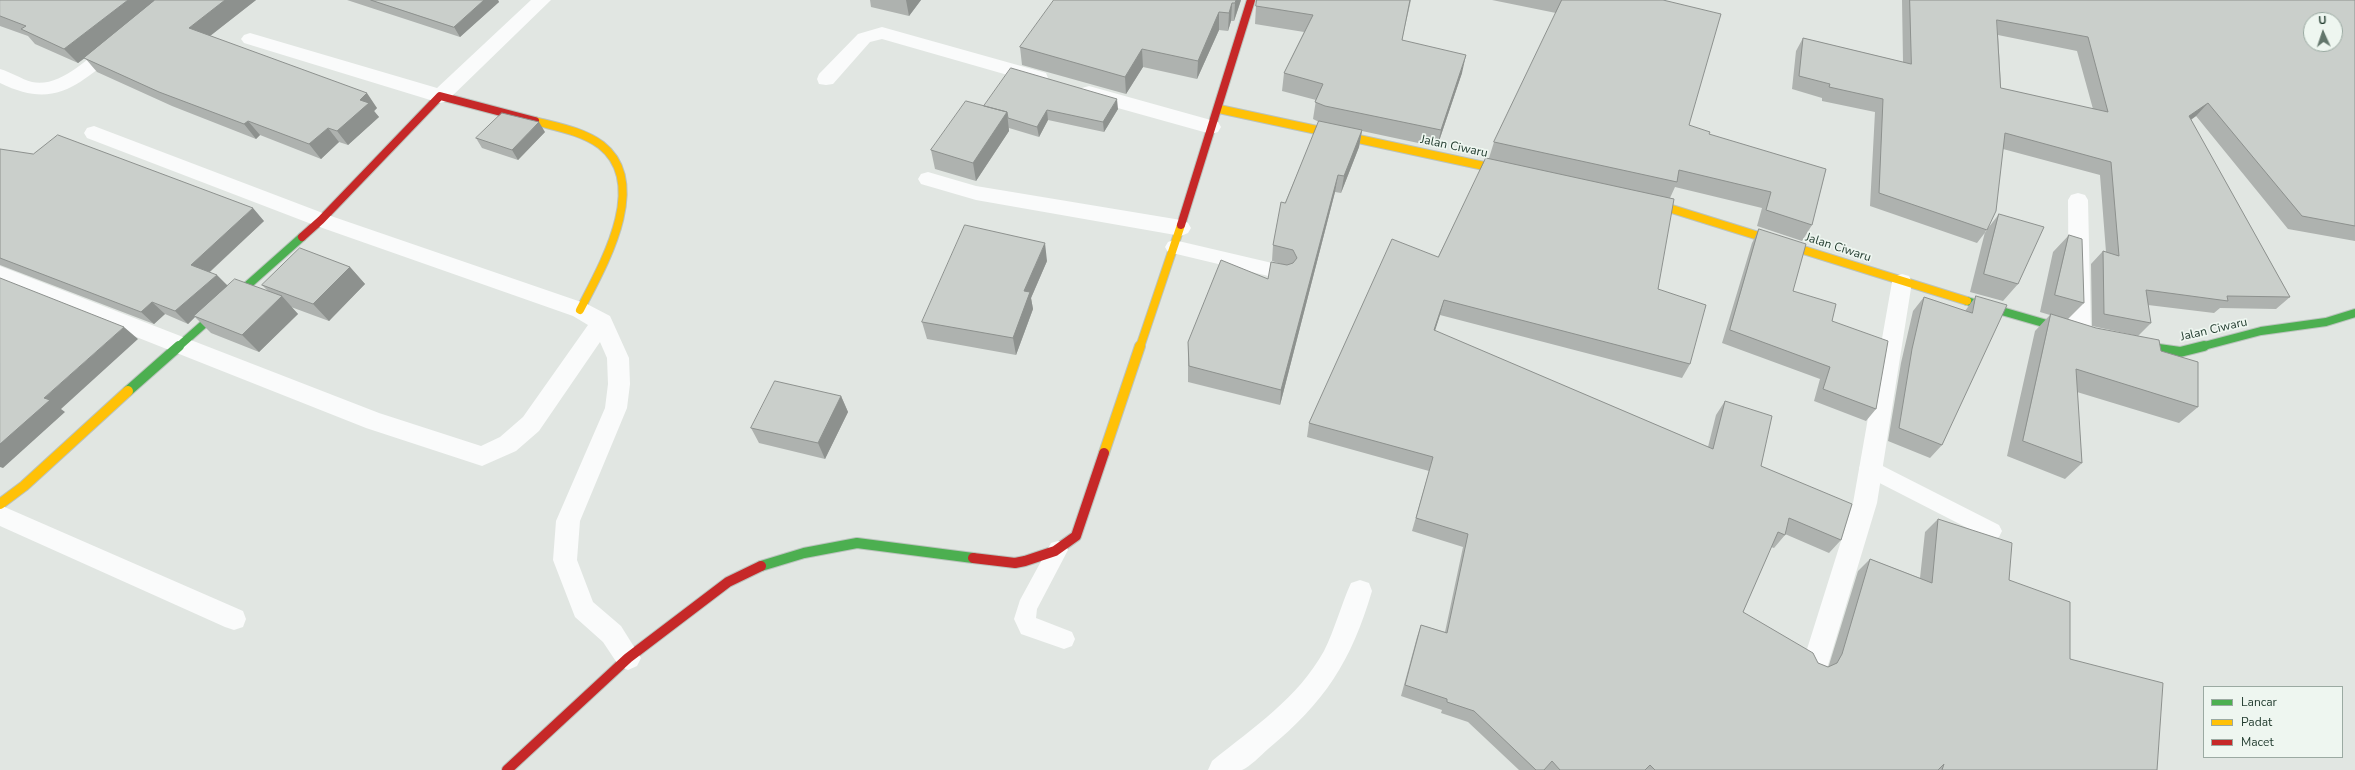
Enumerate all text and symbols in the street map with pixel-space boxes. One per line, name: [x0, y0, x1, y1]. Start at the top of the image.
north arrow: [2303, 12, 2343, 52]
text: U: [2318, 13, 2327, 28]
street label: Jalan Ciwaru: [1419, 133, 1489, 161]
street label: Jalan Ciwaru: [1803, 231, 1873, 265]
street label: Jalan Ciwaru: [2179, 315, 2249, 345]
legend: [2203, 686, 2343, 758]
text: Lancar: [2241, 694, 2277, 710]
text: Padat: [2241, 714, 2272, 730]
text: Macet: [2241, 734, 2274, 750]

